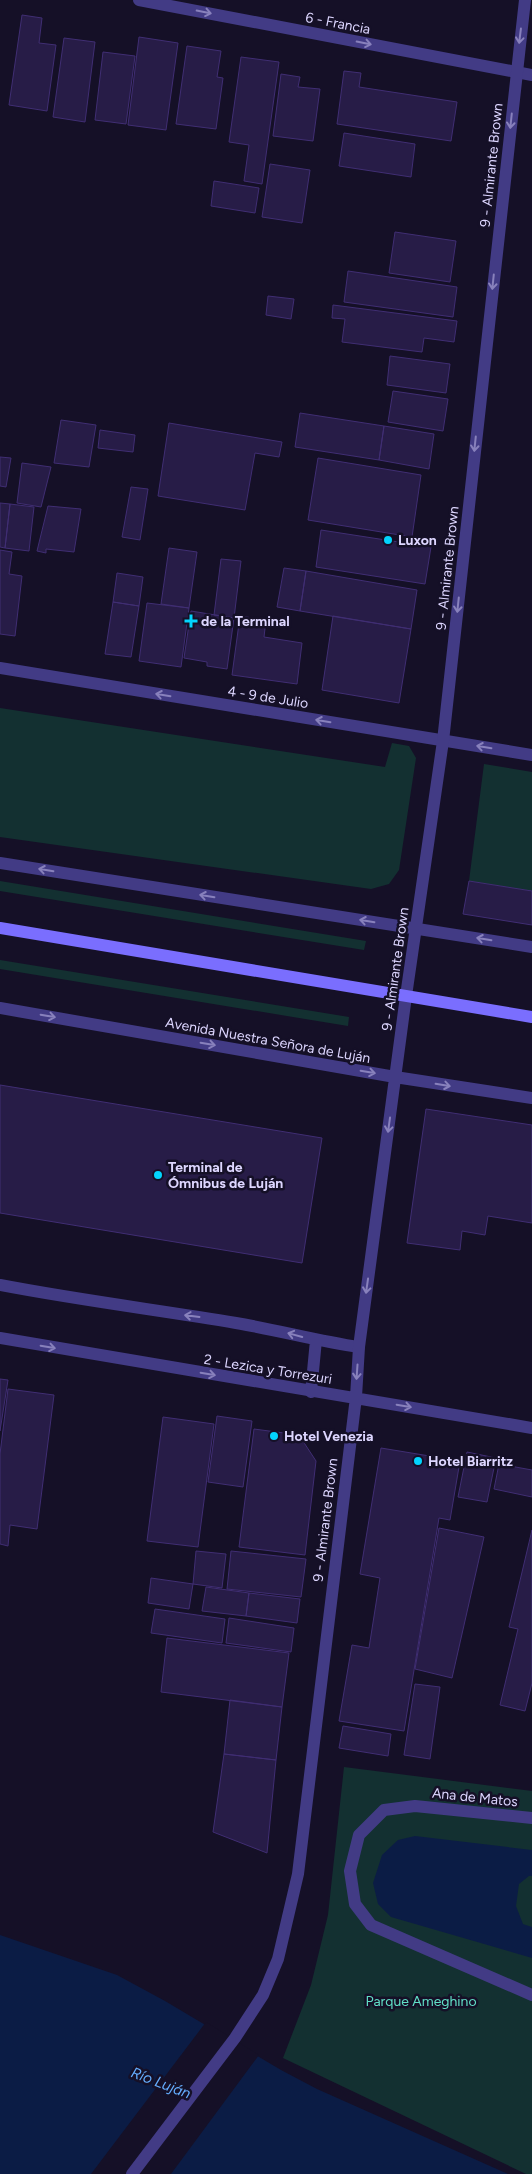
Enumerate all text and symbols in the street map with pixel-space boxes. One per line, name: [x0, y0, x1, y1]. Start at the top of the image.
one-way arrow: [196, 8, 212, 18]
street label: 6 - Francia: [304, 9, 372, 38]
one-way arrow: [515, 28, 525, 44]
one-way arrow: [355, 39, 371, 48]
street label: 9 - Almirante Brown: [477, 102, 506, 228]
one-way arrow: [506, 113, 516, 129]
one-way arrow: [488, 274, 498, 290]
one-way arrow: [470, 436, 480, 452]
street label: 9 - Almirante Brown: [433, 505, 462, 631]
place label: Luxon: [398, 532, 437, 549]
marker: Luxon: [382, 534, 394, 546]
one-way arrow: [453, 597, 463, 613]
place label: de la Terminal: [201, 613, 290, 630]
marker: de la Terminal: [185, 615, 197, 627]
street label: 4 - 9 de Julio: [226, 683, 310, 712]
one-way arrow: [155, 690, 171, 700]
one-way arrow: [316, 716, 332, 726]
one-way arrow: [476, 742, 492, 752]
one-way arrow: [39, 865, 55, 875]
one-way arrow: [199, 890, 215, 900]
street label: 9 - Almirante Brown: [378, 906, 413, 1032]
one-way arrow: [360, 916, 376, 926]
one-way arrow: [476, 934, 492, 944]
one-way arrow: [40, 1011, 56, 1021]
street label: Avenida Nuestra Señora de Luján: [164, 1014, 372, 1067]
one-way arrow: [200, 1040, 216, 1050]
one-way arrow: [360, 1068, 376, 1078]
one-way arrow: [435, 1080, 451, 1090]
one-way arrow: [384, 1117, 394, 1133]
place label: Terminal de Ómnibus de Luján: [168, 1159, 283, 1192]
marker: Terminal de Ómnibus de Luján: [152, 1169, 164, 1181]
one-way arrow: [362, 1278, 372, 1294]
one-way arrow: [185, 1311, 201, 1321]
one-way arrow: [288, 1330, 304, 1339]
one-way arrow: [40, 1342, 56, 1352]
street label: 2 - Lezica y Torrezuri: [203, 1351, 333, 1388]
one-way arrow: [353, 1364, 362, 1380]
one-way arrow: [200, 1370, 216, 1380]
one-way arrow: [395, 1401, 411, 1411]
place label: Hotel Venezia: [284, 1428, 374, 1445]
marker: Hotel Venezia: [268, 1430, 280, 1442]
place label: Hotel Biarritz: [428, 1453, 513, 1470]
marker: Hotel Biarritz: [412, 1455, 424, 1467]
street label: 9 - Almirante Brown: [309, 1457, 342, 1583]
street label: Ana de Matos: [431, 1785, 519, 1810]
park label: Parque Ameghino: [365, 1993, 477, 2010]
water label: Río Luján: [129, 2063, 193, 2103]

